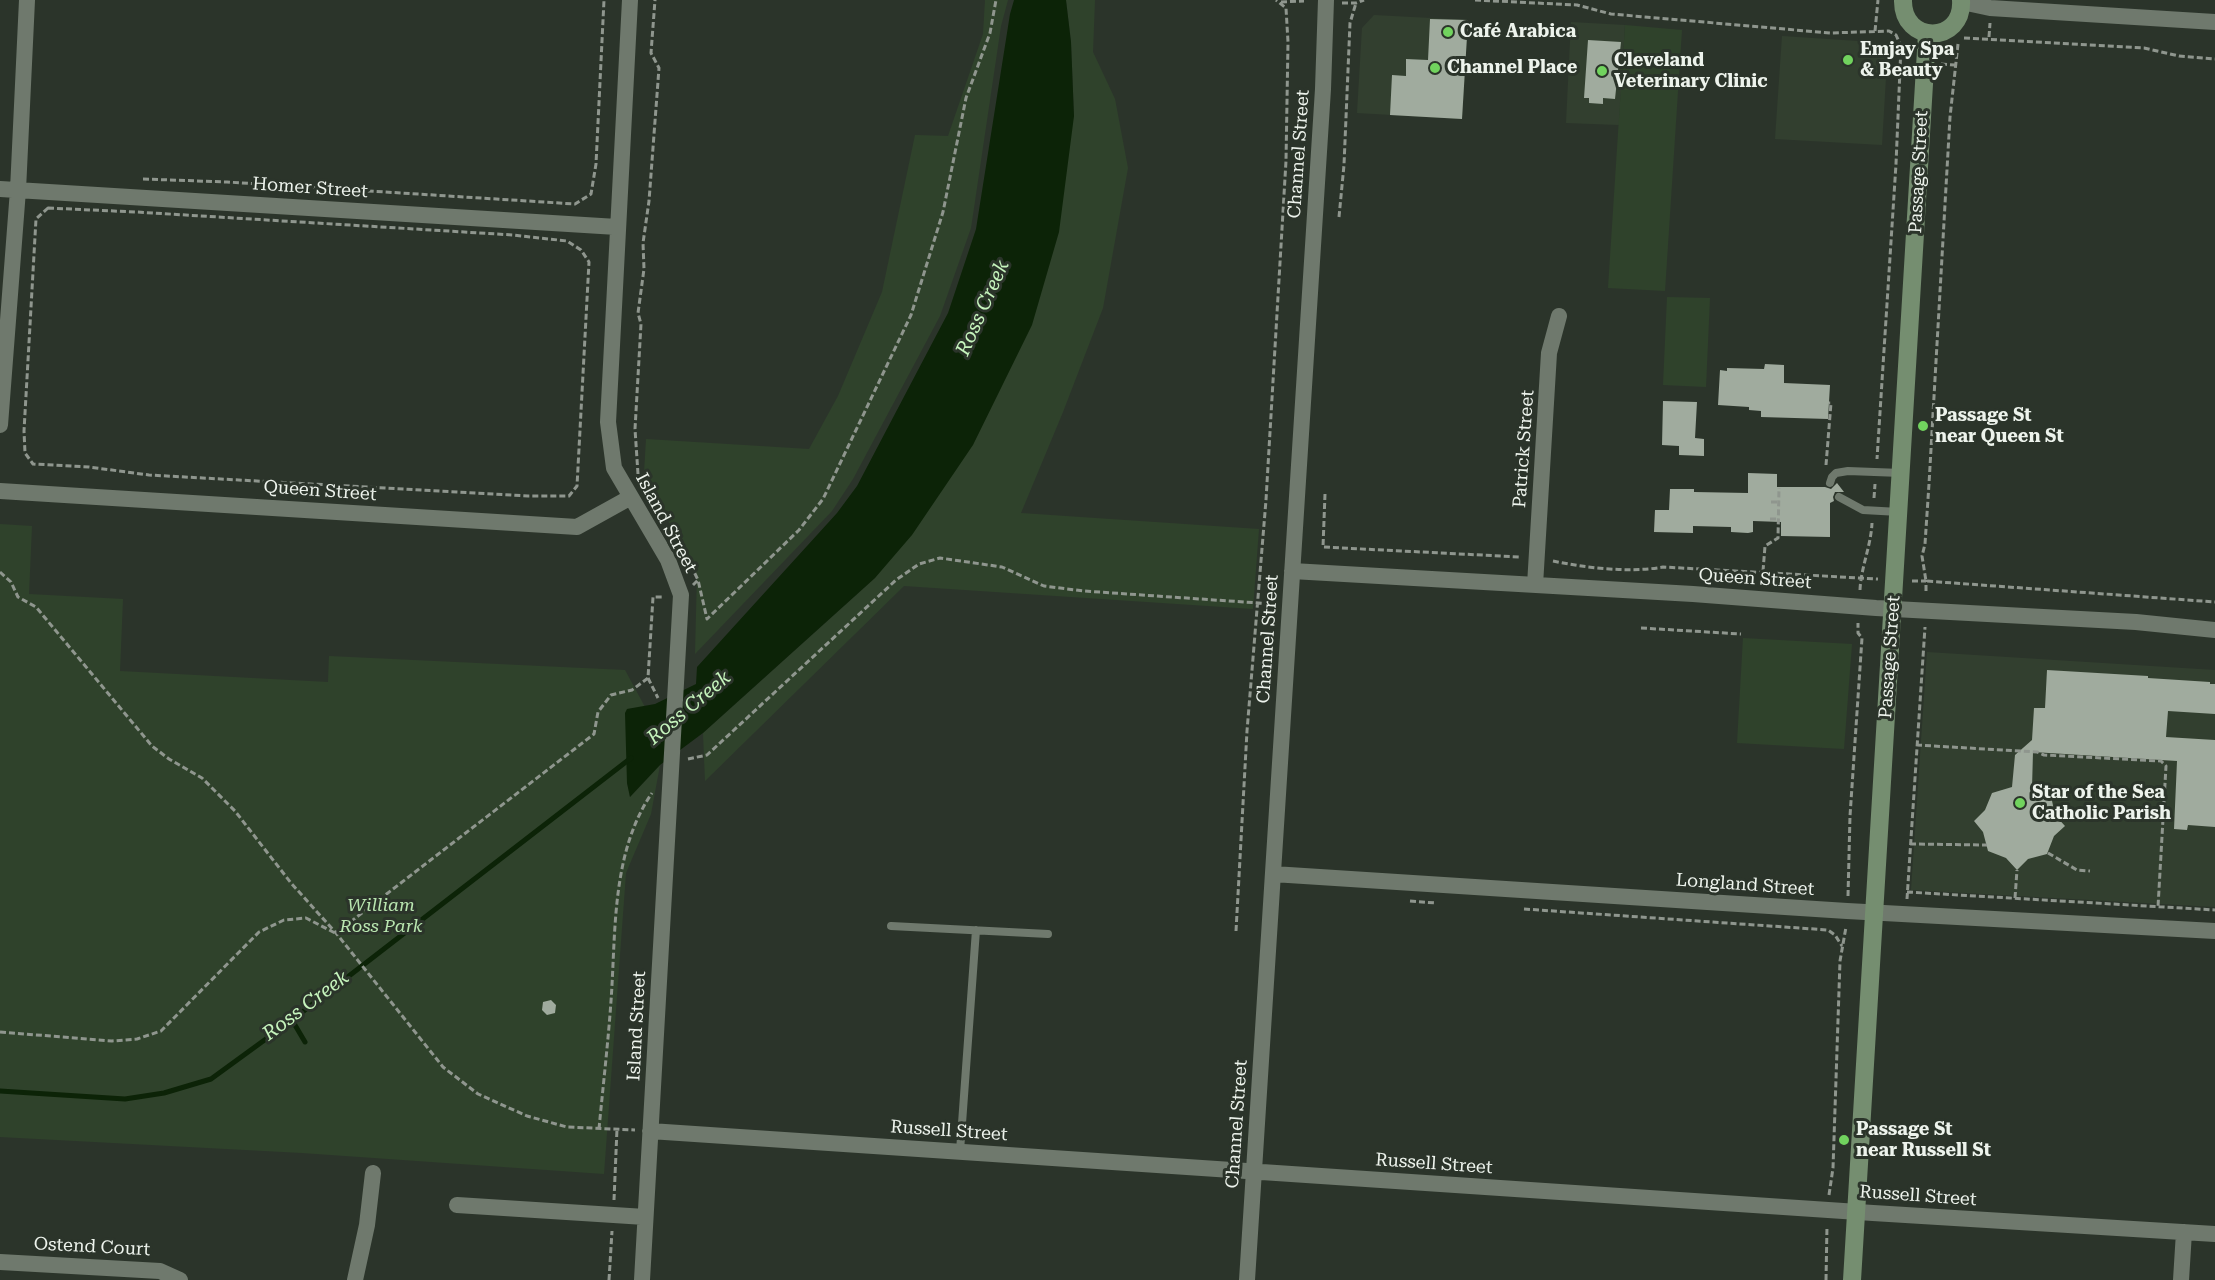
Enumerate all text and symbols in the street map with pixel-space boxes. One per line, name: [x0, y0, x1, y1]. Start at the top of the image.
place label: Café Arabica: [1460, 21, 1576, 43]
marker: Café Arabica: [1441, 25, 1455, 39]
place label: Emjay Spa & Beauty: [1860, 39, 1954, 82]
place label: Cleveland Veterinary Clinic: [1614, 50, 1768, 92]
marker: Emjay Spa & Beauty: [1841, 53, 1855, 67]
place label: Channel Place: [1447, 57, 1577, 79]
marker: Channel Place: [1428, 61, 1442, 75]
marker: Cleveland Veterinary Clinic: [1595, 64, 1609, 78]
street label: Channel Street: [1284, 89, 1314, 219]
street label: Passage Street: [1905, 110, 1933, 234]
street label: Homer Street: [252, 173, 368, 203]
water label: Ross Creek: [951, 256, 1015, 360]
street label: Patrick Street: [1509, 389, 1539, 509]
place label: Passage St near Queen St: [1935, 405, 2064, 448]
marker: Passage St near Queen St: [1916, 419, 1930, 433]
street label: Island Street: [631, 469, 701, 577]
street label: Queen Street: [263, 476, 377, 506]
street label: Queen Street: [1698, 564, 1812, 594]
street label: Channel Street: [1253, 574, 1283, 704]
street label: Passage Street: [1875, 595, 1905, 719]
water label: Ross Creek: [642, 666, 736, 750]
place label: Star of the Sea Catholic Parish: [2032, 782, 2171, 824]
marker: Star of the Sea Catholic Parish: [2013, 796, 2027, 810]
street label: Longland Street: [1675, 869, 1815, 901]
park label: William Ross Park: [339, 895, 423, 938]
water label: Ross Creek: [258, 966, 354, 1046]
street label: Island Street: [623, 971, 651, 1081]
street label: Channel Street: [1222, 1059, 1252, 1189]
street label: Russell Street: [890, 1116, 1008, 1146]
place label: Passage St near Russell St: [1856, 1119, 1991, 1162]
marker: Passage St near Russell St: [1837, 1133, 1851, 1147]
street label: Russell Street: [1375, 1149, 1493, 1179]
street label: Russell Street: [1859, 1181, 1977, 1211]
street label: Ostend Court: [33, 1233, 151, 1261]

